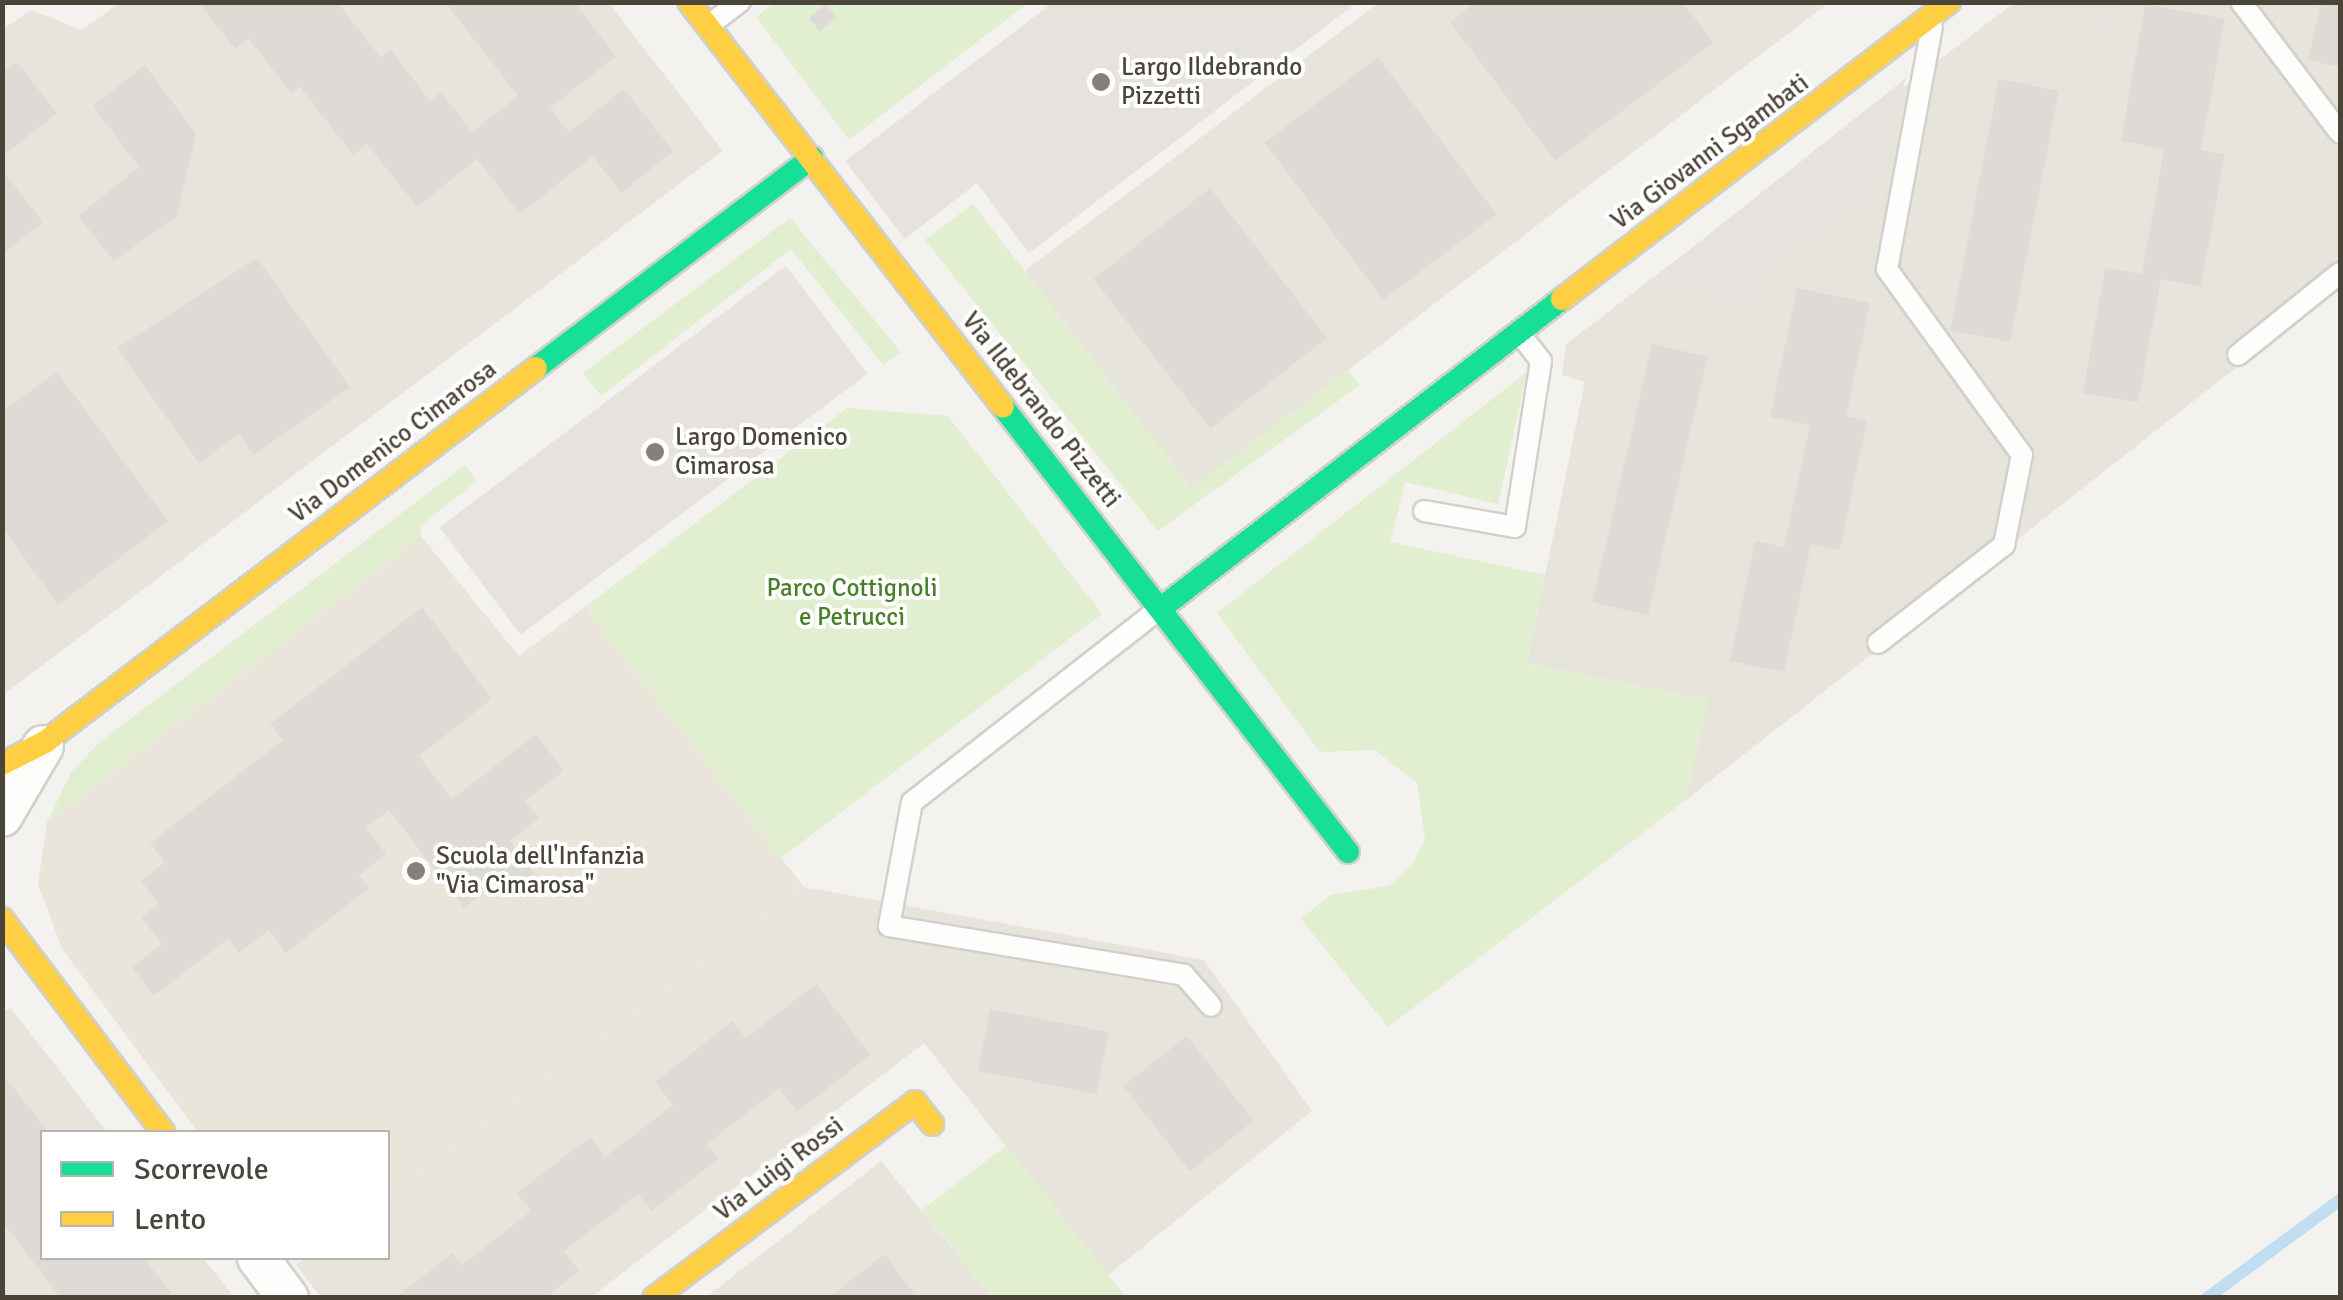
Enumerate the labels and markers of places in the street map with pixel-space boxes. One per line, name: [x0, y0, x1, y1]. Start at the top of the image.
place label: Largo Ildebrando Pizzetti: [1121, 53, 1302, 112]
marker: Largo Ildebrando Pizzetti: [1090, 71, 1112, 93]
place label: Largo Domenico Cimarosa: [675, 423, 848, 482]
marker: Largo Domenico Cimarosa: [644, 441, 666, 463]
place label: Scuola dell'Infanzia "Via Cimarosa": [436, 842, 645, 901]
marker: Scuola dell'Infanzia "Via Cimarosa": [405, 860, 427, 882]

